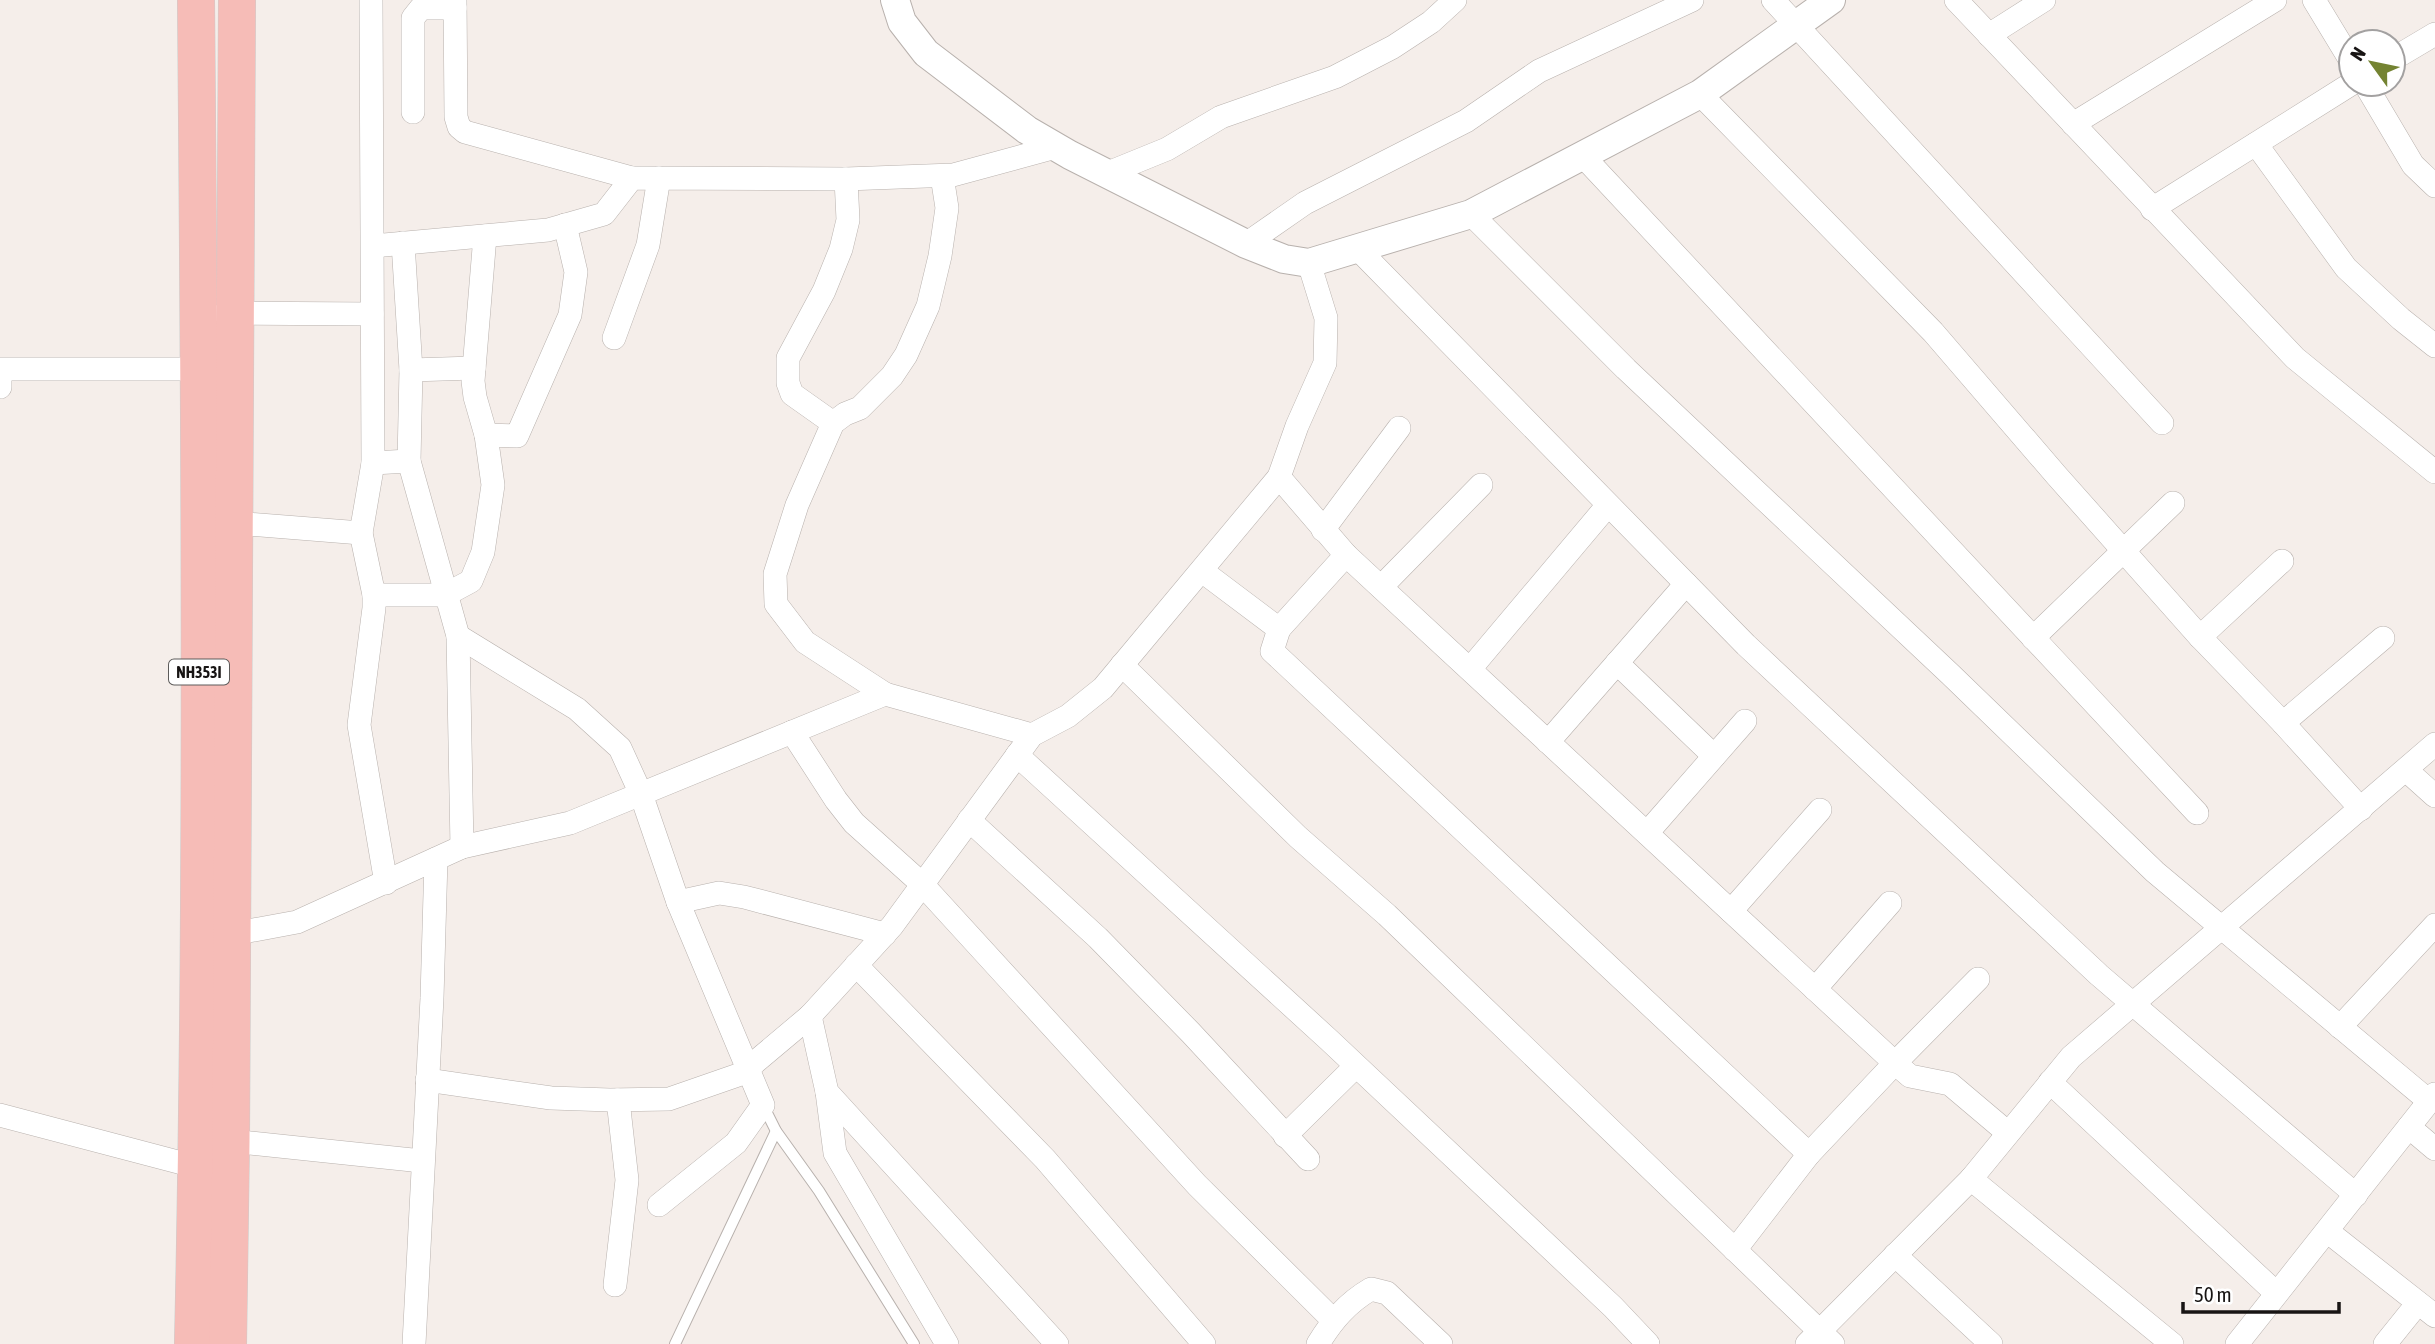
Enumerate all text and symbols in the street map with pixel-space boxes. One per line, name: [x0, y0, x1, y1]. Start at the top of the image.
north arrow: [2337, 28, 2407, 98]
text: N: [2345, 43, 2370, 64]
road number: NH353I: [169, 660, 229, 684]
scale bar: [2183, 1270, 2339, 1314]
text: 50 m: [2194, 1282, 2232, 1306]

